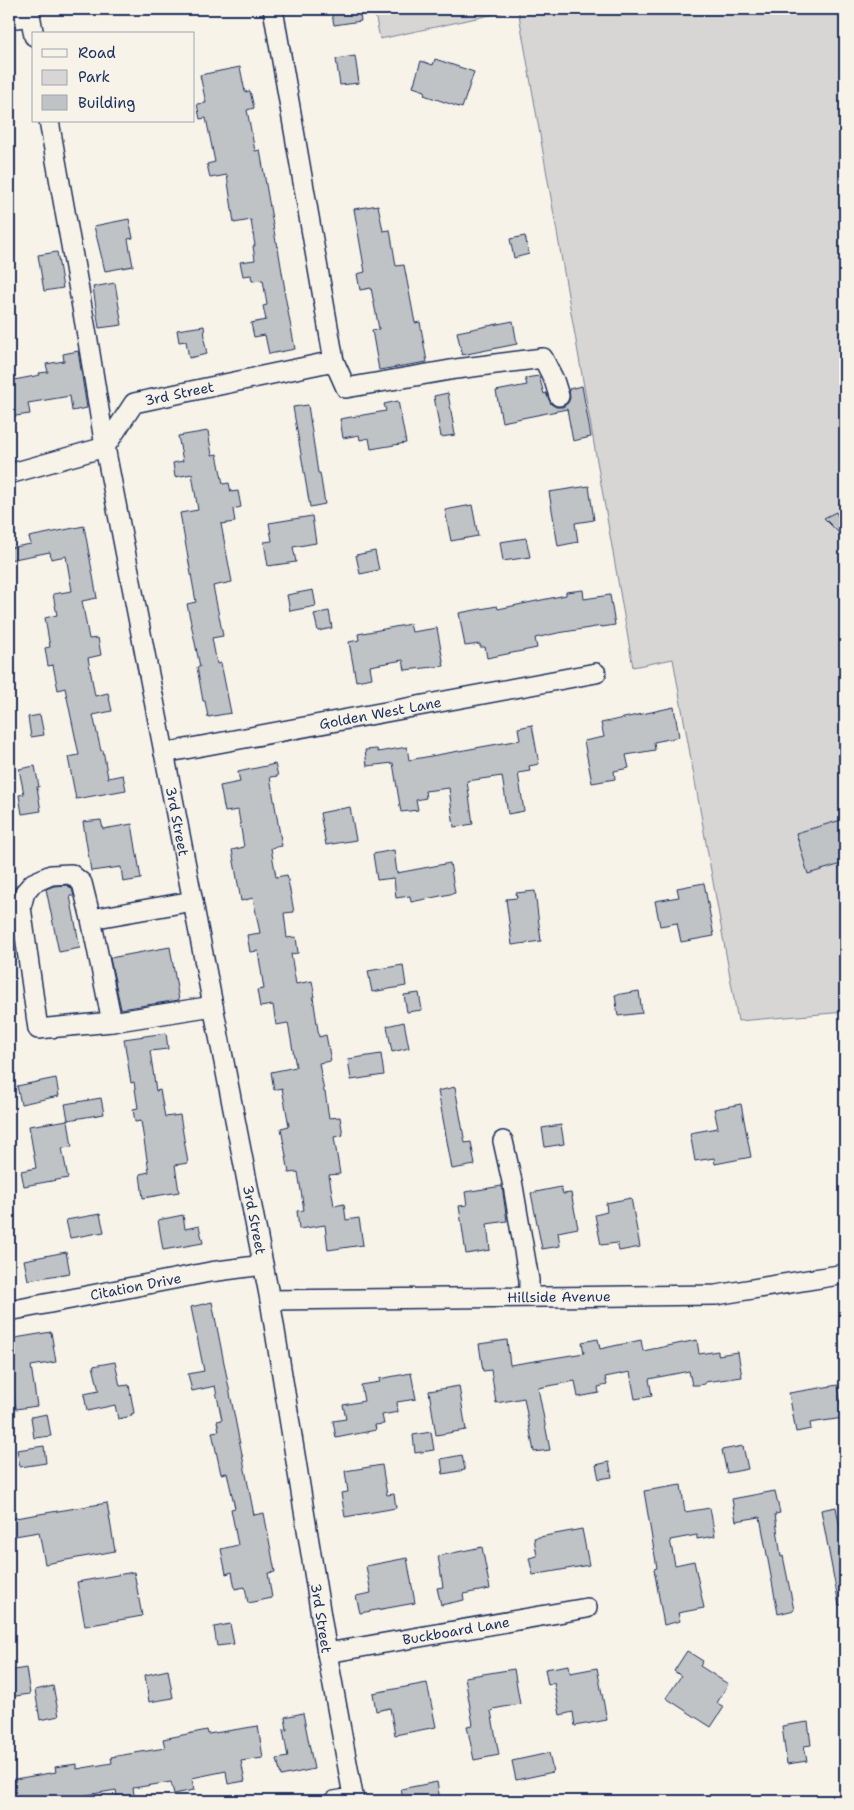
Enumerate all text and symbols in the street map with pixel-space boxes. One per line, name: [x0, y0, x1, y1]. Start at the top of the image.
legend: [32, 32, 195, 122]
text: Road: [78, 43, 116, 63]
text: Park: [78, 67, 110, 87]
text: Building: [78, 93, 135, 113]
street label: 3rd Street: [143, 377, 216, 410]
street label: Golden West Lane: [318, 693, 443, 733]
street label: 3rd Street: [162, 785, 193, 858]
street label: 3rd Street: [239, 1184, 270, 1256]
street label: Citation Drive: [89, 1269, 183, 1304]
street label: Hillside Avenue: [507, 1287, 611, 1306]
street label: 3rd Street: [307, 1582, 336, 1654]
street label: Buckboard Lane: [401, 1613, 511, 1649]

